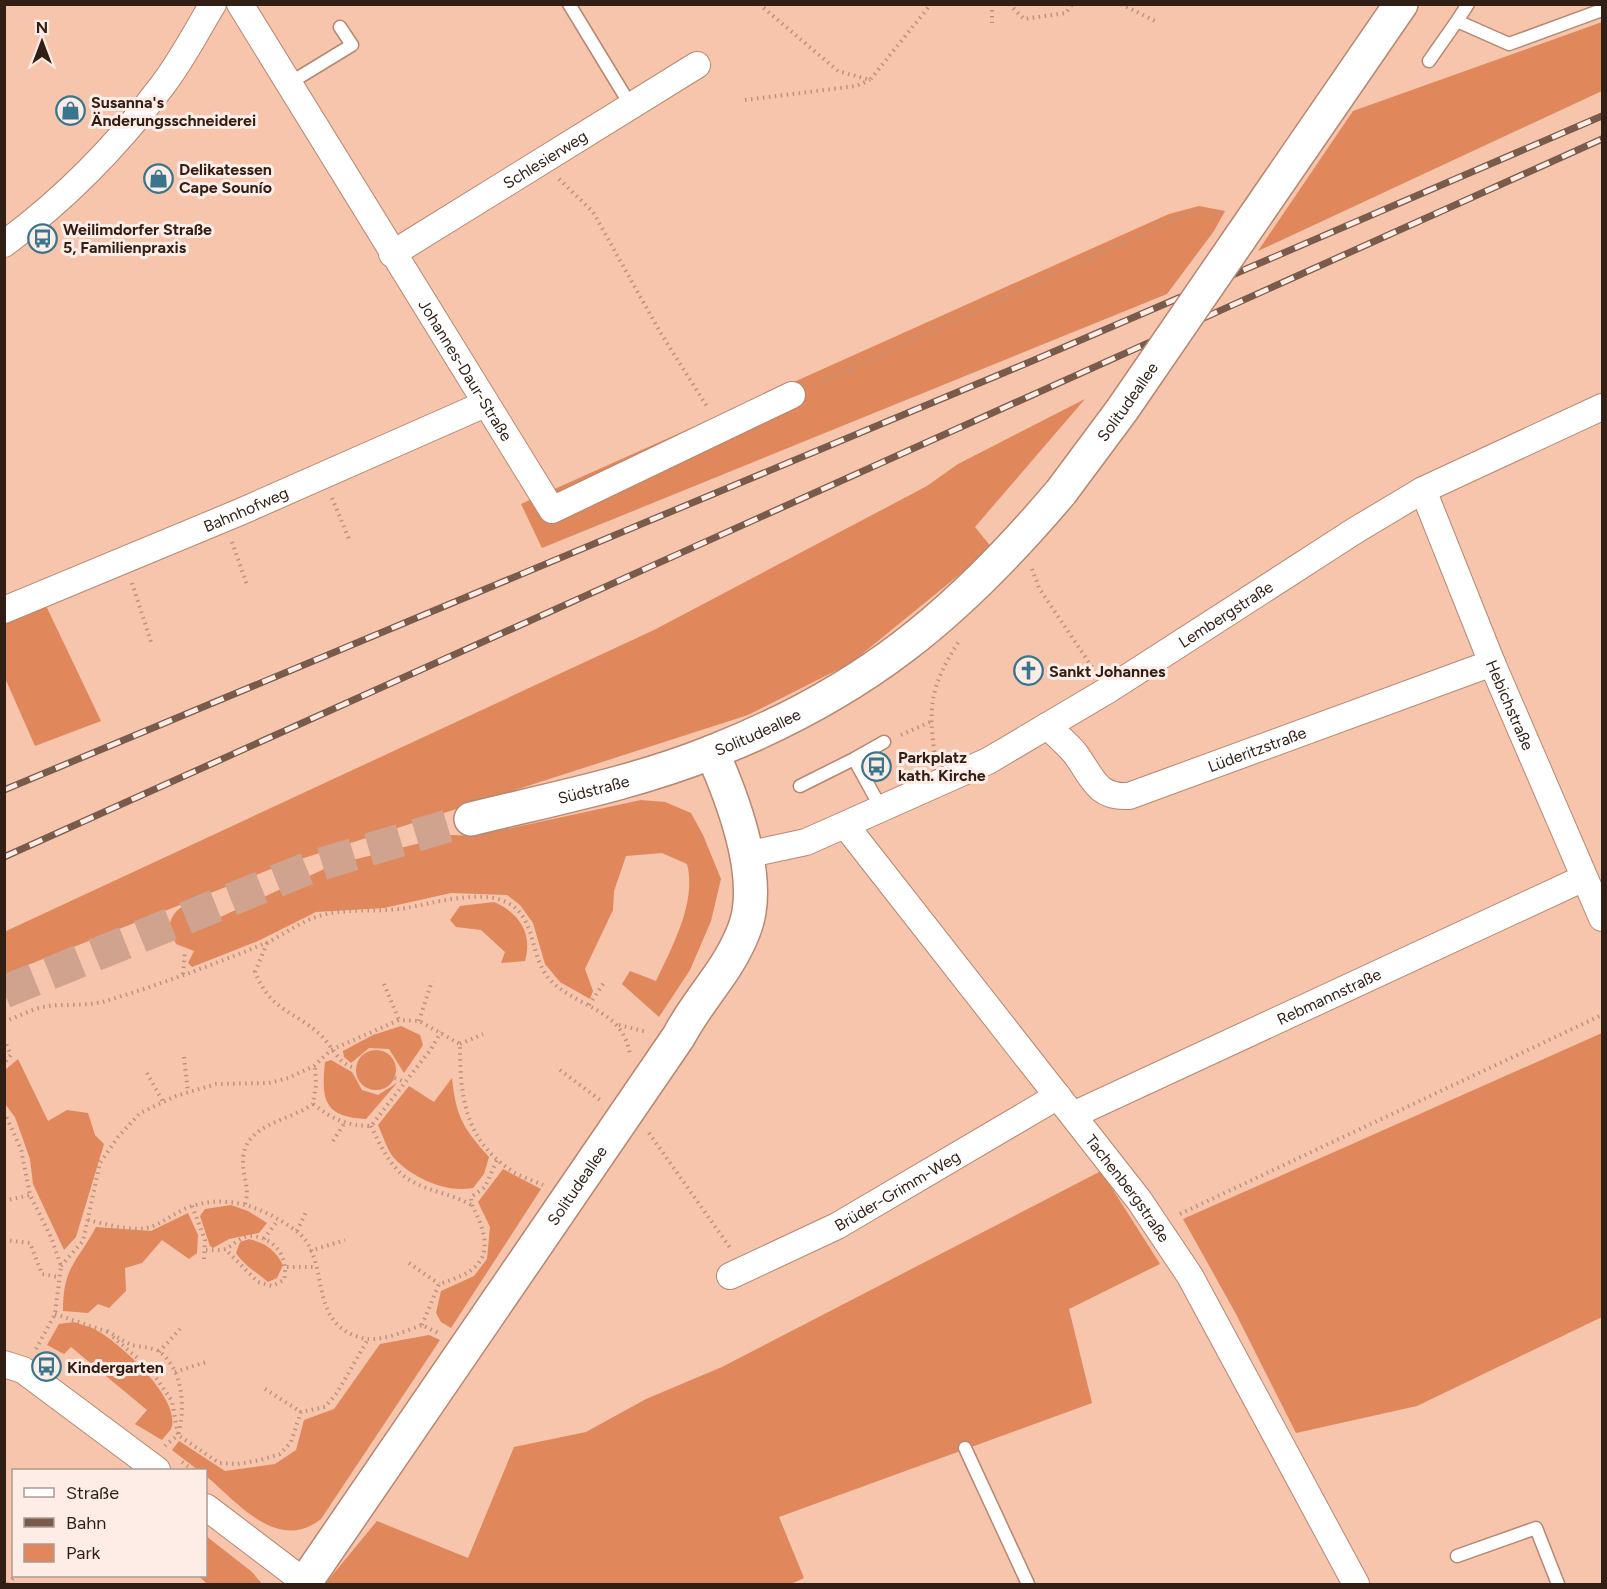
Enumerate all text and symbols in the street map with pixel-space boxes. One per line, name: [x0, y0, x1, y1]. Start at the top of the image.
north arrow: [12, 12, 72, 72]
text: N: [36, 18, 48, 37]
place label: Susanna's Änderungsschneiderei: [91, 93, 256, 130]
shop icon: Susanna's Änderungsschneiderei: [54, 95, 86, 127]
street label: Schlesierweg: [500, 126, 591, 193]
place label: Delikatessen Cape Sounío: [179, 160, 272, 197]
shop icon: Delikatessen Cape Sounío: [142, 162, 174, 194]
place label: Weilimdorfer Straße 5, Familienpraxis: [63, 220, 212, 257]
bus stop icon: Weilimdorfer Straße 5, Familienpraxis: [26, 222, 58, 254]
street label: Johannes-Daur-Straße: [414, 296, 516, 445]
street label: Solitudeallee: [1093, 359, 1162, 445]
street label: Bahnhofweg: [201, 483, 291, 536]
street label: Lembergstraße: [1175, 577, 1277, 652]
church icon: Sankt Johannes: [1012, 655, 1044, 687]
street label: Hebichstraße: [1482, 657, 1538, 753]
place label: Sankt Johannes: [1049, 662, 1166, 681]
street label: Solitudeallee: [712, 704, 804, 760]
street label: Lüderitzstraße: [1205, 723, 1309, 776]
place label: Parkplatz kath. Kirche: [898, 748, 986, 785]
bus stop icon: Parkplatz kath. Kirche: [861, 750, 893, 782]
street label: Südstraße: [556, 771, 632, 808]
street label: Rebmannstraße: [1274, 964, 1384, 1029]
street label: Tachenbergstraße: [1081, 1131, 1174, 1246]
street label: Solitudeallee: [543, 1142, 611, 1229]
street label: Brüder-Grimm-Weg: [831, 1147, 964, 1235]
bus stop icon: Kindergarten: [30, 1351, 62, 1383]
place label: Kindergarten: [67, 1358, 164, 1377]
legend: [12, 1469, 207, 1577]
text: Straße: [66, 1482, 119, 1504]
text: Bahn: [66, 1512, 106, 1534]
text: Park: [66, 1542, 101, 1564]

